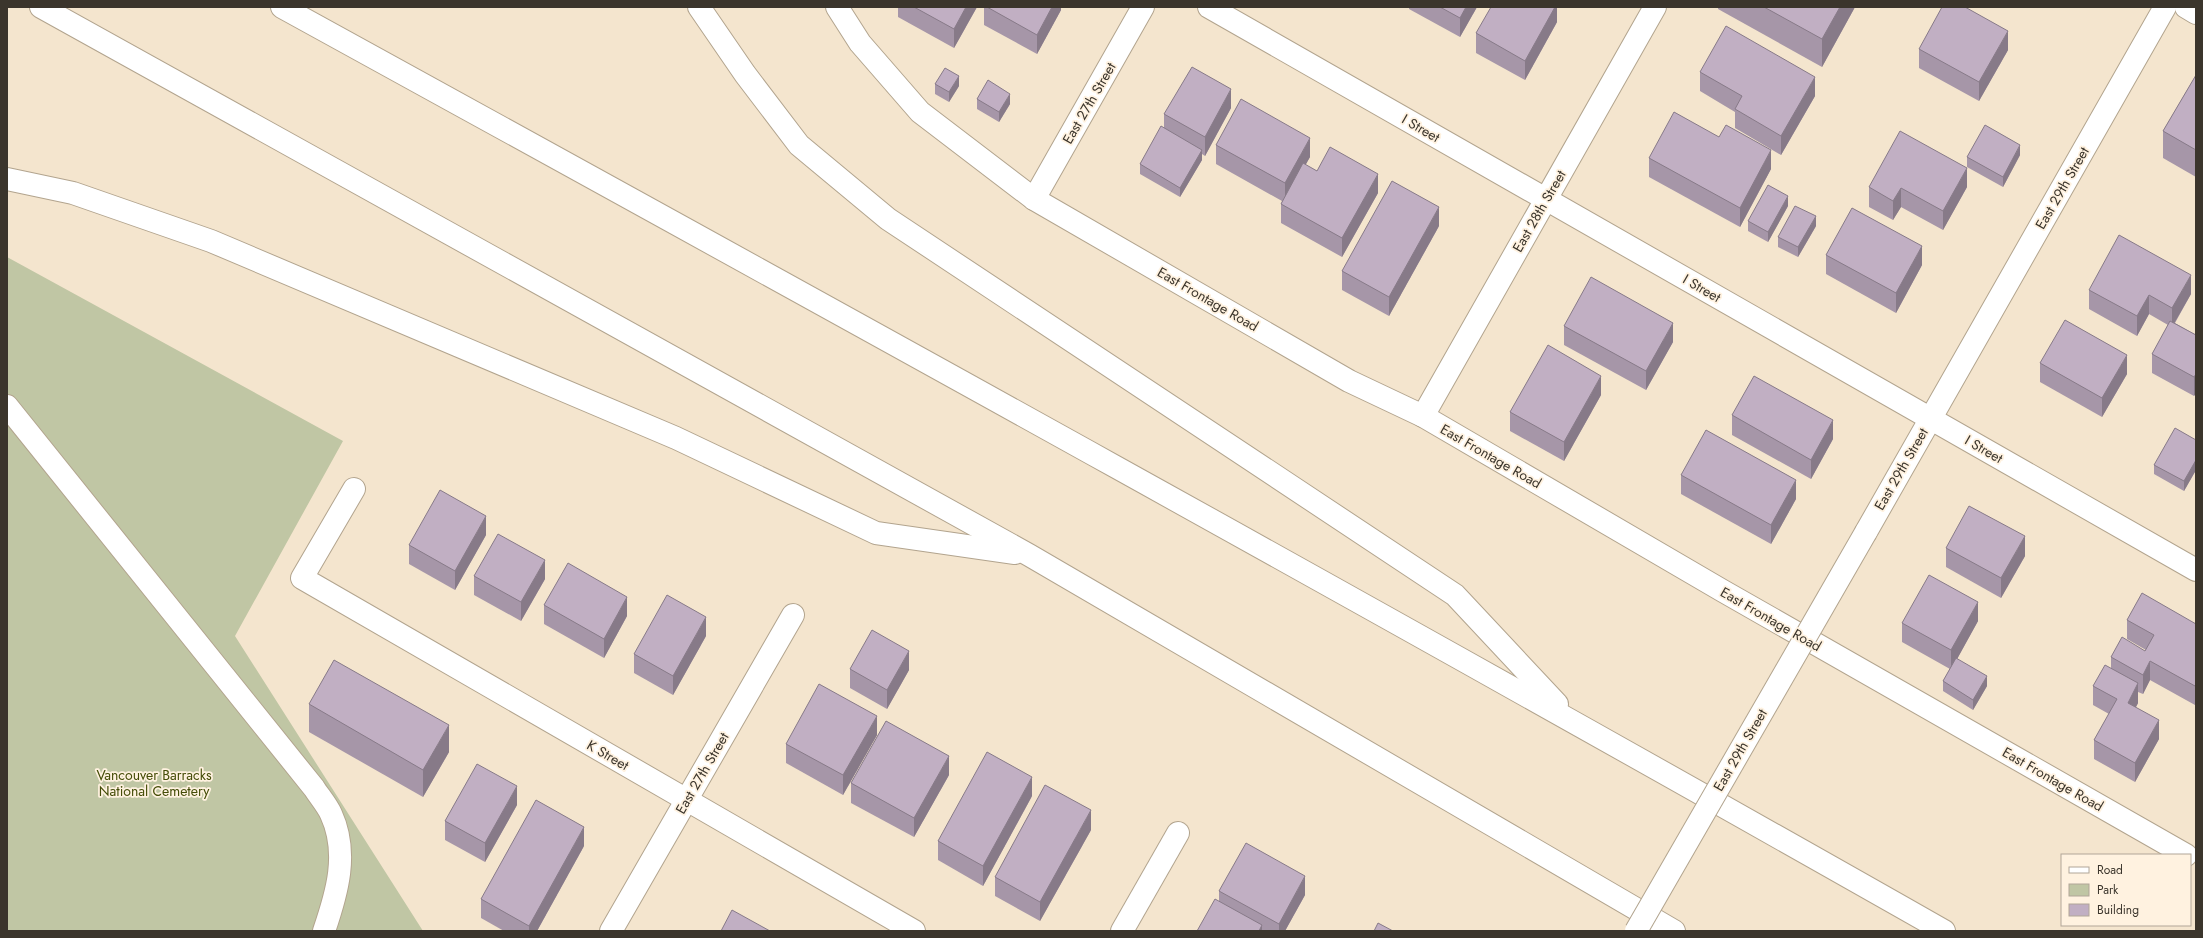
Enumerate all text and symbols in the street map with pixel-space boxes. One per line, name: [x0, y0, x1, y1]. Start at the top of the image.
street label: East 27th Street: [1058, 58, 1121, 148]
street label: I Street: [1398, 109, 1444, 147]
street label: East 29th Street: [2030, 143, 2094, 233]
street label: East 28th Street: [1507, 166, 1571, 256]
street label: East Frontage Road: [1154, 262, 1262, 336]
street label: I Street: [1679, 269, 1725, 307]
street label: East Frontage Road: [1437, 419, 1545, 493]
street label: East 29th Street: [1869, 424, 1933, 514]
street label: I Street: [1961, 430, 2007, 468]
street label: East Frontage Road: [1717, 582, 1825, 656]
street label: East 29th Street: [1708, 705, 1772, 795]
street label: East 27th Street: [671, 728, 734, 818]
street label: K Street: [583, 735, 633, 775]
street label: East Frontage Road: [1999, 742, 2107, 816]
park label: Vancouver Barracks National Cemetery: [96, 765, 212, 801]
legend: [2061, 854, 2191, 926]
text: Road: [2097, 861, 2123, 879]
text: Park: [2097, 881, 2119, 899]
text: Building: [2097, 901, 2139, 919]

